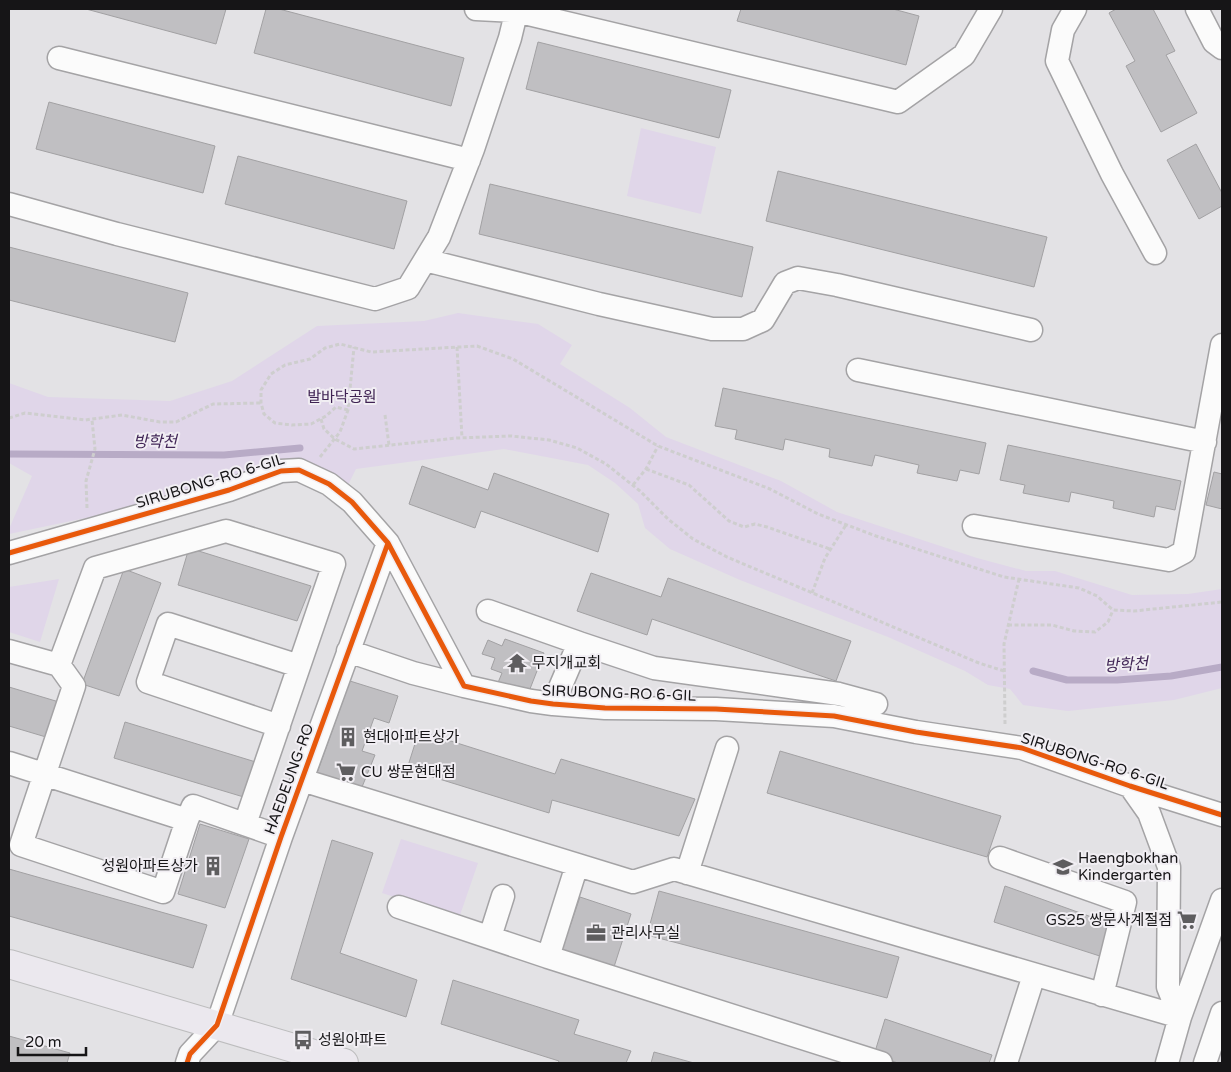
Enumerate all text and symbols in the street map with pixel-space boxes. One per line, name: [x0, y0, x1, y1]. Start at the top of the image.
park label: 발바닥공원: [307, 388, 377, 406]
water label: 방학천: [133, 432, 179, 452]
street label: SIRUBONG-RO 6-GIL: [134, 450, 287, 512]
temple icon: 무지개교회: [506, 652, 528, 674]
water label: 방학천: [1103, 653, 1151, 677]
place label: 무지개교회: [532, 654, 601, 672]
street label: SIRUBONG-RO 6-GIL: [542, 681, 697, 705]
street label: HAEDEUNG-RO: [261, 721, 317, 837]
building icon: 현대아파트상가: [337, 726, 359, 748]
place label: 현대아파트상가: [363, 728, 460, 746]
street label: SIRUBONG-RO 6-GIL: [1019, 729, 1171, 794]
supermarket icon: CU 쌍문현대점: [335, 761, 357, 783]
place label: CU 쌍문현대점: [361, 763, 456, 781]
place label: Haengbokhan Kindergarten: [1078, 849, 1178, 884]
building icon: 성원아파트상가: [202, 855, 224, 877]
school or university icon: Haengbokhan Kindergarten: [1052, 856, 1074, 878]
place label: 성원아파트상가: [101, 857, 198, 875]
supermarket icon: GS25 쌍문사계절점: [1176, 909, 1198, 931]
place label: GS25 쌍문사계절점: [1046, 911, 1172, 929]
office icon: 관리사무실: [585, 922, 607, 944]
place label: 관리사무실: [611, 924, 680, 942]
scale bar: [18, 1024, 85, 1056]
bus stop icon: 성원아파트: [292, 1029, 314, 1051]
place label: 성원아파트: [318, 1031, 387, 1049]
text: 20 m: [25, 1033, 62, 1051]

